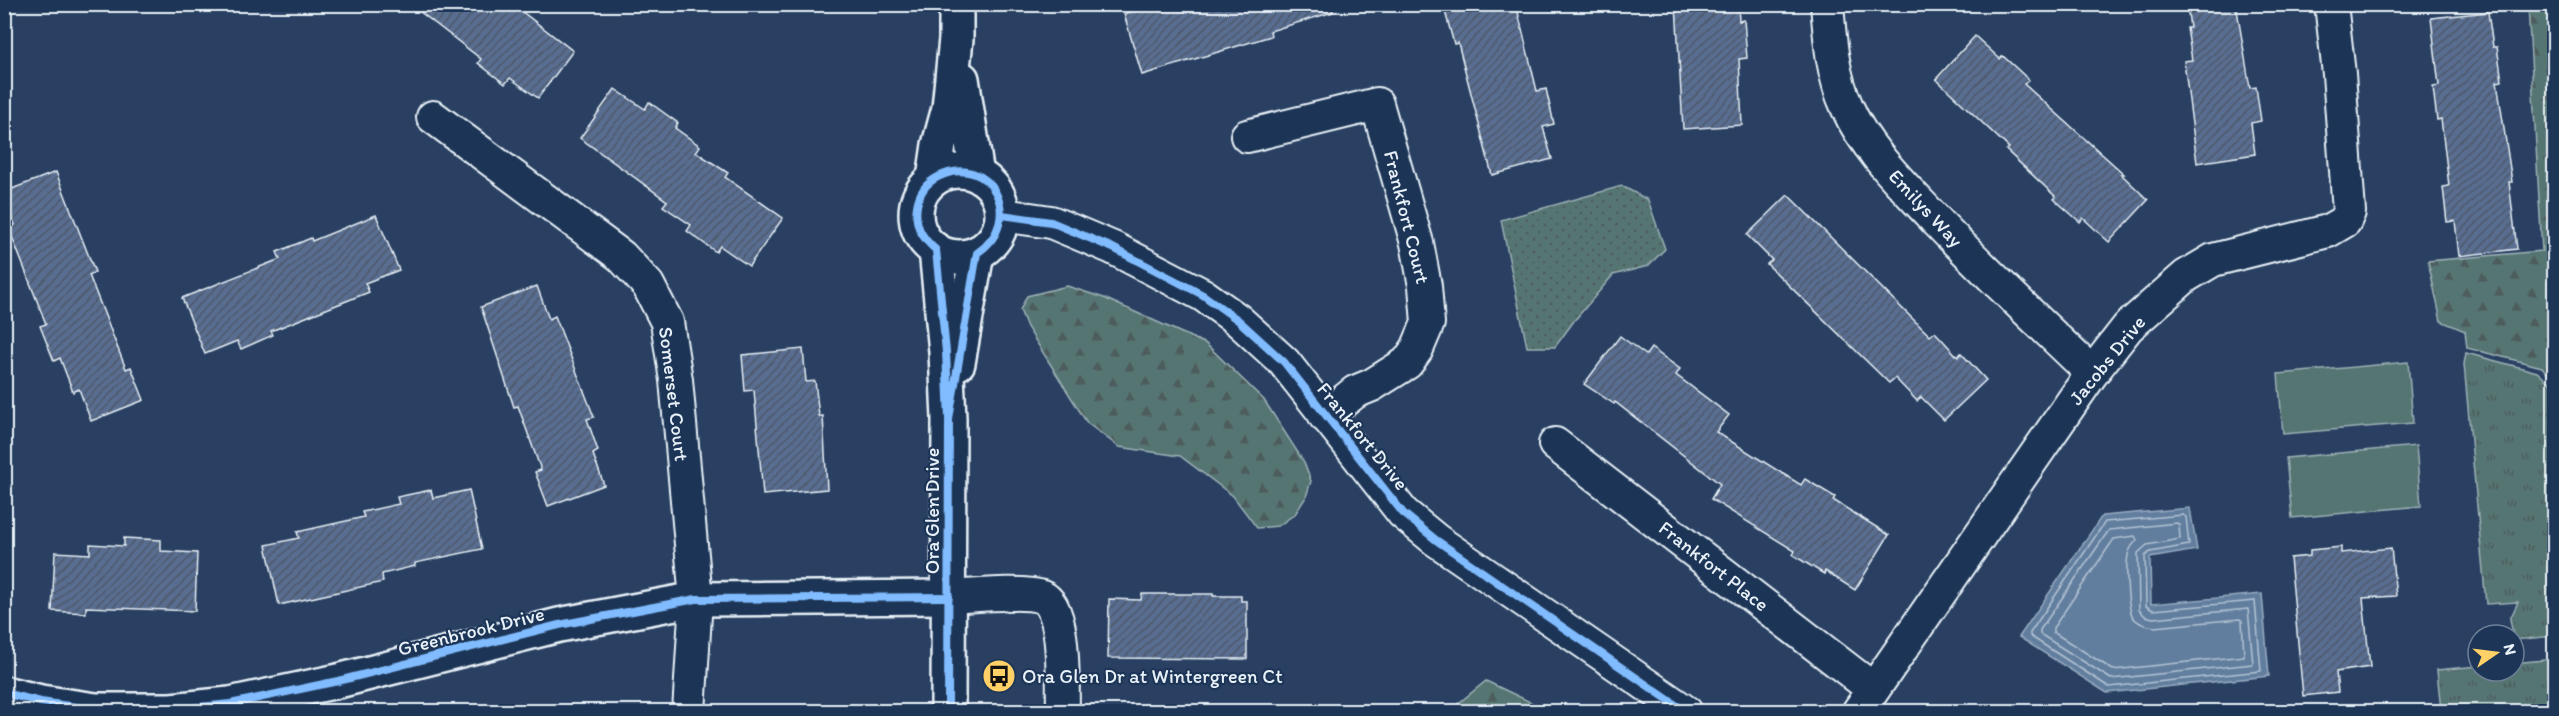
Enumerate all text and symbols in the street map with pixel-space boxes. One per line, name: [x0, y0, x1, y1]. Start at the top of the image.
street label: Frankfort Court: [1379, 148, 1435, 286]
street label: Emilys Way: [1884, 164, 1969, 252]
street label: Jacobs Drive: [2064, 310, 2150, 410]
street label: Somerset Court: [654, 325, 694, 463]
street label: Frankfort Drive: [1312, 377, 1414, 495]
street label: Ora Glen Drive: [920, 448, 944, 574]
street label: Frankfort Place: [1654, 516, 1774, 616]
street label: Greenbrook Drive: [395, 601, 547, 661]
north arrow: [2466, 623, 2526, 683]
text: N: [2500, 642, 2521, 657]
bus stop icon: Ora Glen Dr at Wintergreen Ct: [981, 658, 1017, 694]
place label: Ora Glen Dr at Wintergreen Ct: [1022, 664, 1283, 688]

